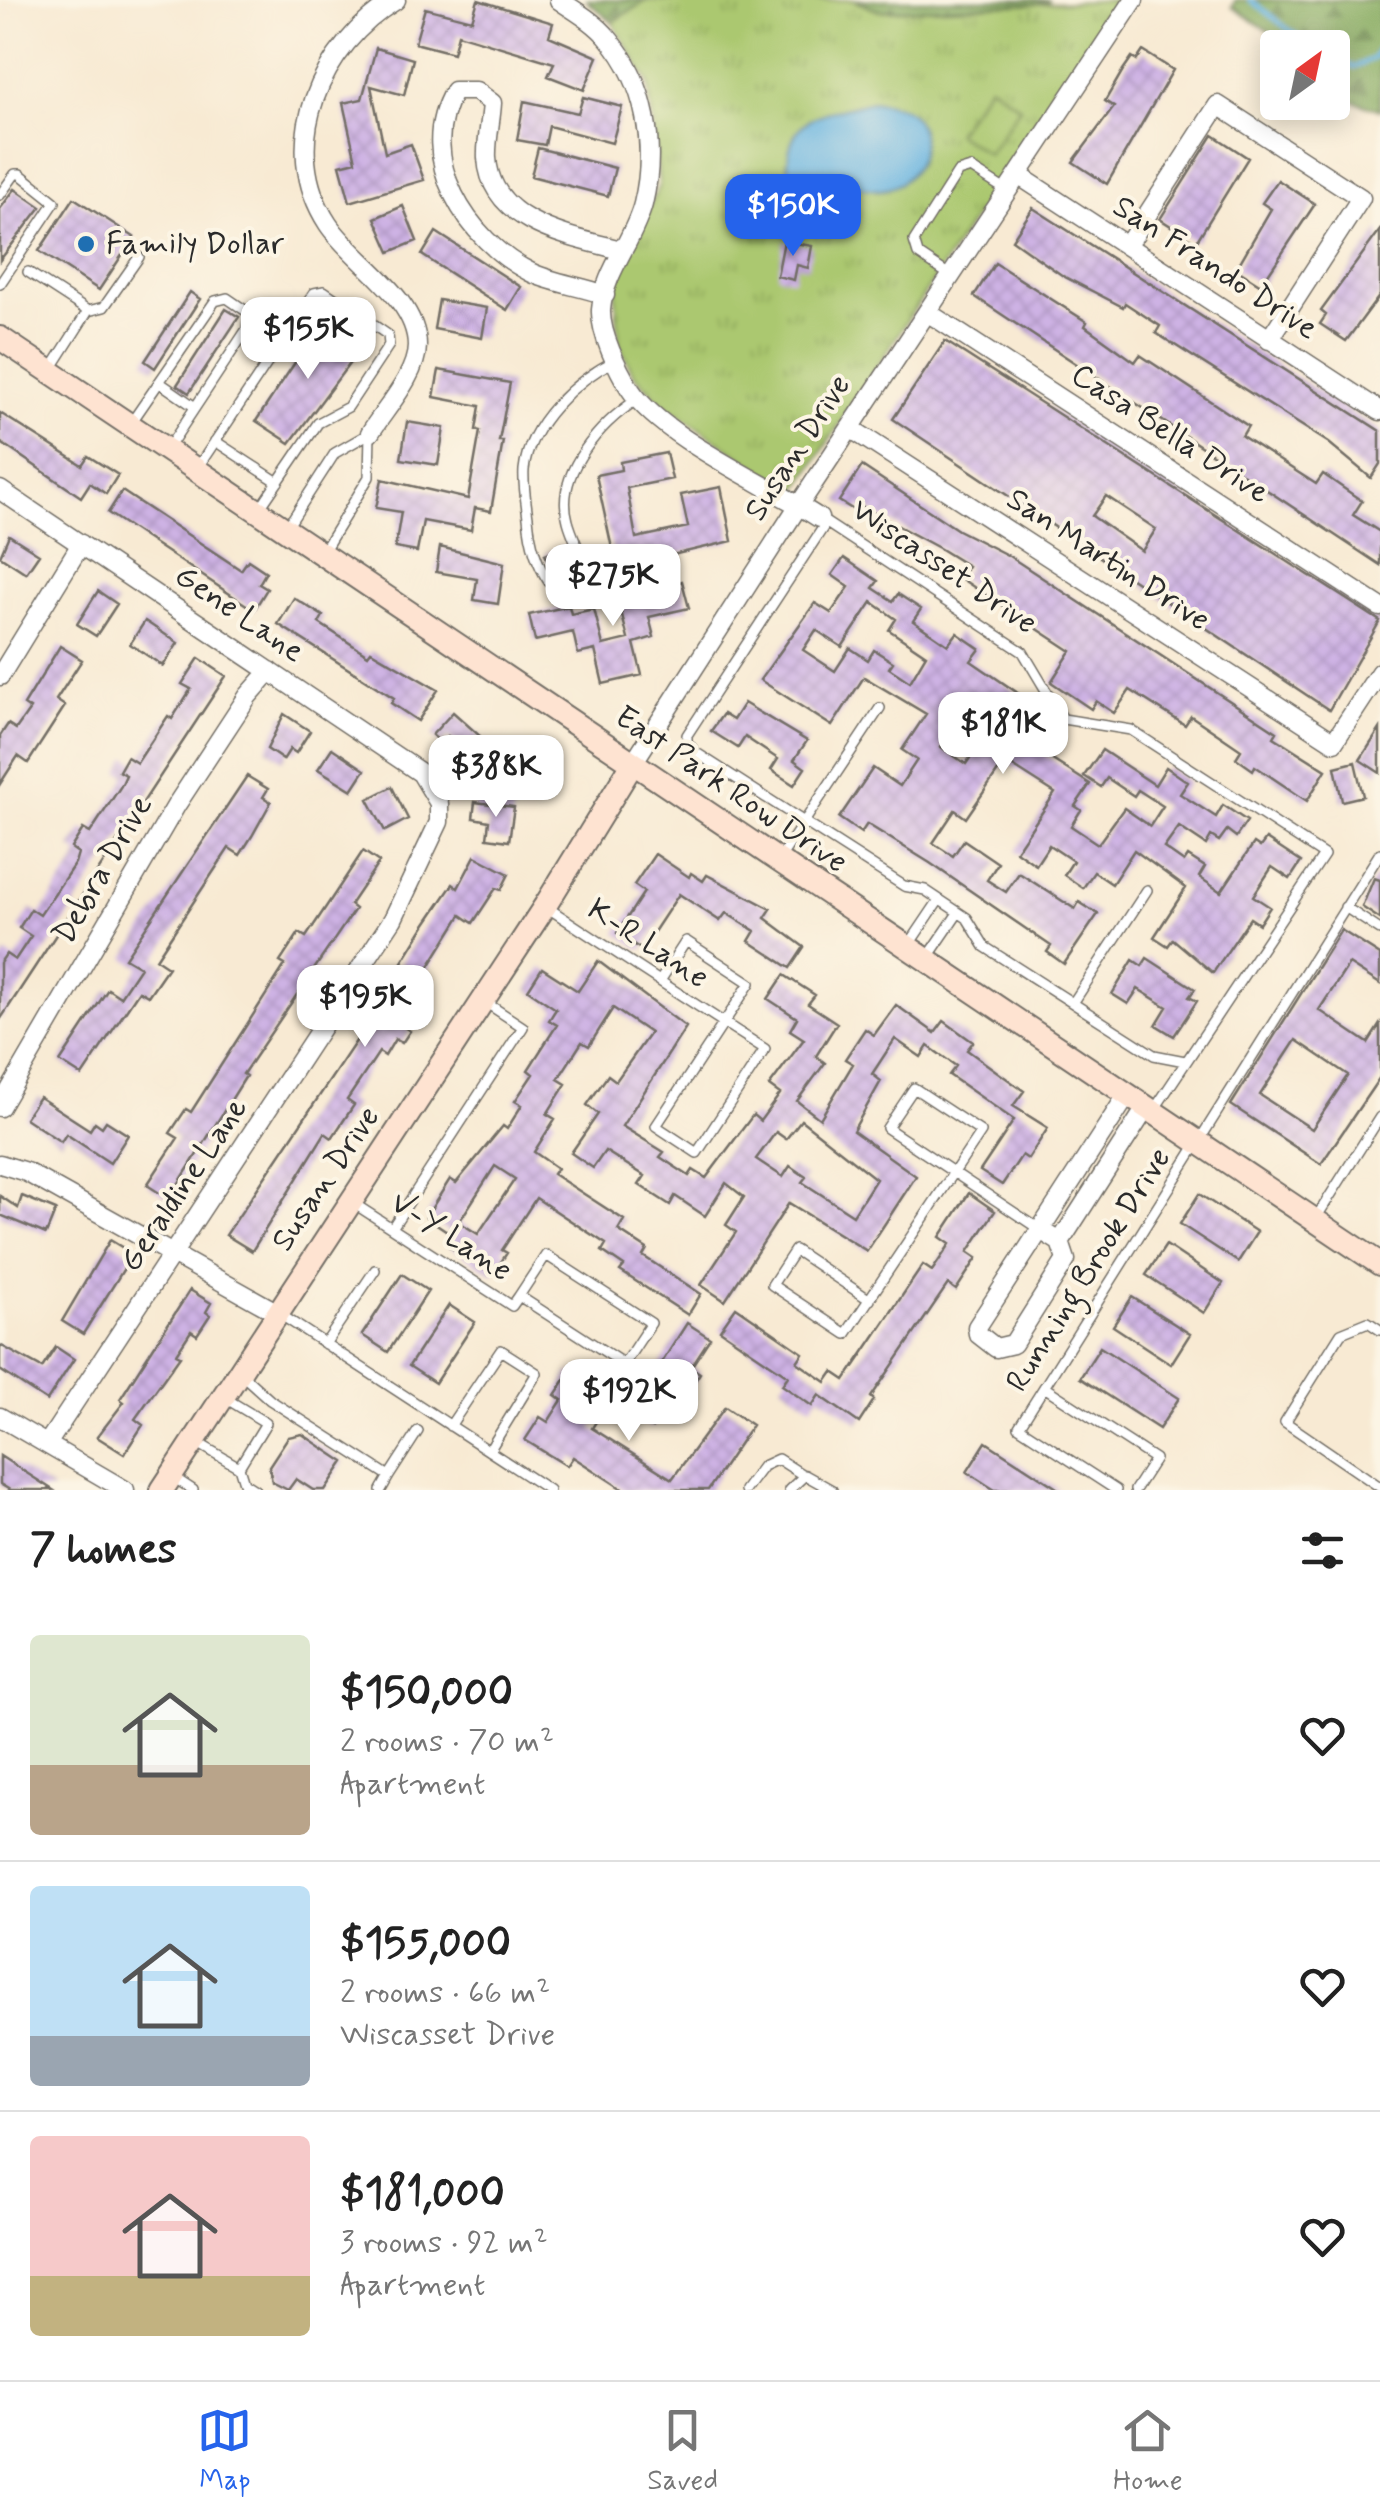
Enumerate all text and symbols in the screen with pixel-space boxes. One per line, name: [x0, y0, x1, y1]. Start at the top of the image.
north arrow: [1260, 30, 1350, 120]
map controls: [1260, 30, 1350, 120]
pin: $150K: [723, 174, 863, 259]
text: $150K: [747, 185, 839, 227]
street label: San Frando Drive: [1105, 186, 1325, 350]
place label: Family Dollar: [106, 223, 285, 265]
marker: Family Dollar: [75, 233, 97, 255]
pin: $155K: [238, 297, 378, 382]
text: $155K: [263, 308, 353, 350]
street label: Casa Bella Drive: [1063, 354, 1277, 514]
street label: Susan Drive: [735, 367, 861, 529]
street label: San Martin Drive: [998, 479, 1218, 641]
street label: Wiscasset Drive: [843, 489, 1045, 645]
pin: $275K: [543, 544, 683, 629]
street label: Gene Lane: [166, 555, 312, 673]
text: $275K: [568, 555, 658, 597]
pin: $181K: [933, 692, 1073, 777]
street label: East Park Row Drive: [606, 696, 856, 884]
text: $181K: [960, 703, 1046, 745]
pin: $388K: [426, 735, 566, 820]
text: $388K: [451, 746, 541, 788]
street label: Debra Drive: [44, 788, 162, 952]
street label: K-R Lane: [579, 889, 717, 999]
pin: $195K: [295, 965, 435, 1050]
text: $195K: [319, 976, 411, 1018]
street label: Geraldine Lane: [110, 1090, 258, 1280]
street label: Susan Drive: [262, 1098, 390, 1260]
street label: Running Brook Drive: [997, 1140, 1184, 1402]
street label: V-Y Lane: [382, 1182, 520, 1292]
pin: $192K: [559, 1359, 699, 1444]
text: $192K: [582, 1370, 676, 1412]
text: 7 homes: [30, 1523, 177, 1578]
icon: filters: [1295, 1523, 1350, 1578]
text: $150,000: [340, 1666, 513, 1721]
icon: home: [110, 1675, 230, 1795]
icon: heart: [1295, 1708, 1350, 1763]
text: 2 rooms · 70 m²: [340, 1721, 554, 1763]
text: Apartment: [340, 1763, 485, 1805]
text: $155,000: [340, 1917, 511, 1972]
icon: home: [110, 1926, 230, 2046]
icon: heart: [1295, 1959, 1350, 2014]
text: 2 rooms · 66 m²: [340, 1972, 550, 2014]
text: Wiscasset Drive: [340, 2014, 555, 2056]
text: $181,000: [340, 2167, 505, 2222]
icon: home: [110, 2176, 230, 2296]
icon: heart: [1295, 2209, 1350, 2264]
text: 3 rooms · 92 m²: [340, 2222, 548, 2264]
text: Apartment: [340, 2264, 485, 2306]
tab: Map: [197, 2403, 252, 2500]
tab: Saved: [647, 2403, 718, 2500]
tab: Home: [1113, 2403, 1183, 2500]

